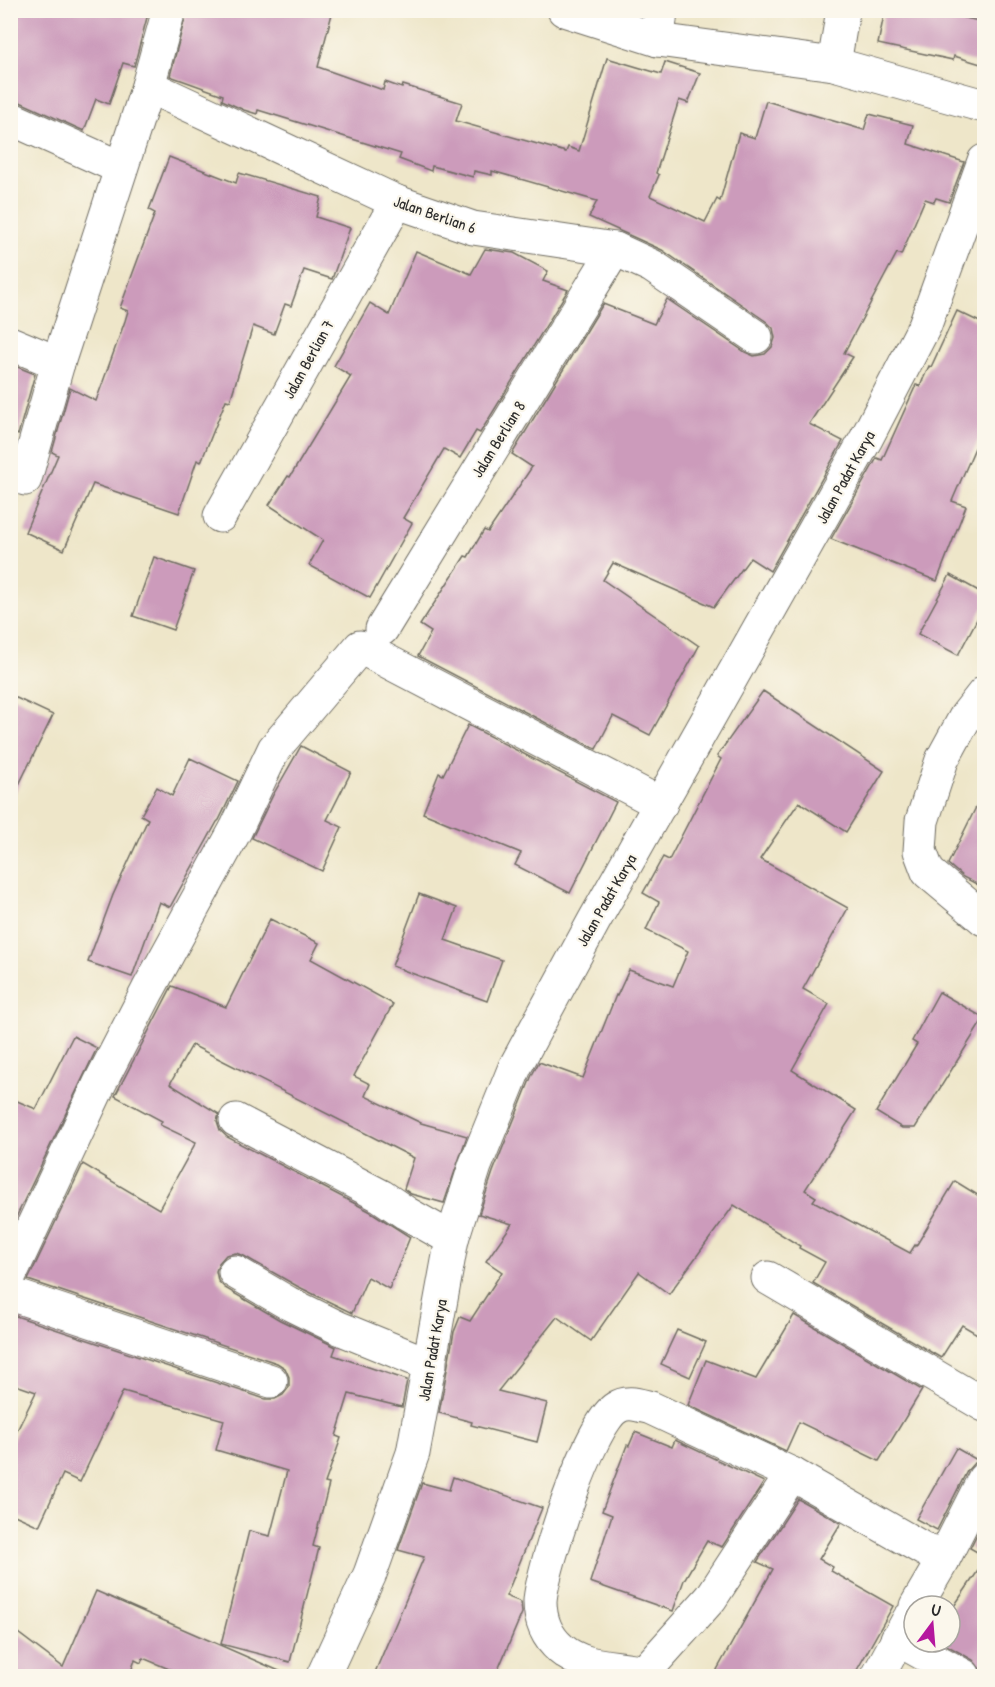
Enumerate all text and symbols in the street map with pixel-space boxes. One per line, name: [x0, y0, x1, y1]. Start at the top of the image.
street label: Jalan Berlian 6: [391, 190, 479, 238]
street label: Jalan Berlian 7: [277, 315, 339, 402]
street label: Jalan Berlian 8: [466, 397, 530, 481]
street label: Jalan Padat Karya: [810, 427, 880, 527]
street label: Jalan Padat Karya: [571, 850, 641, 950]
street label: Jalan Padat Karya: [412, 1297, 452, 1403]
north arrow: [902, 1594, 962, 1654]
text: U: [929, 1598, 944, 1621]

